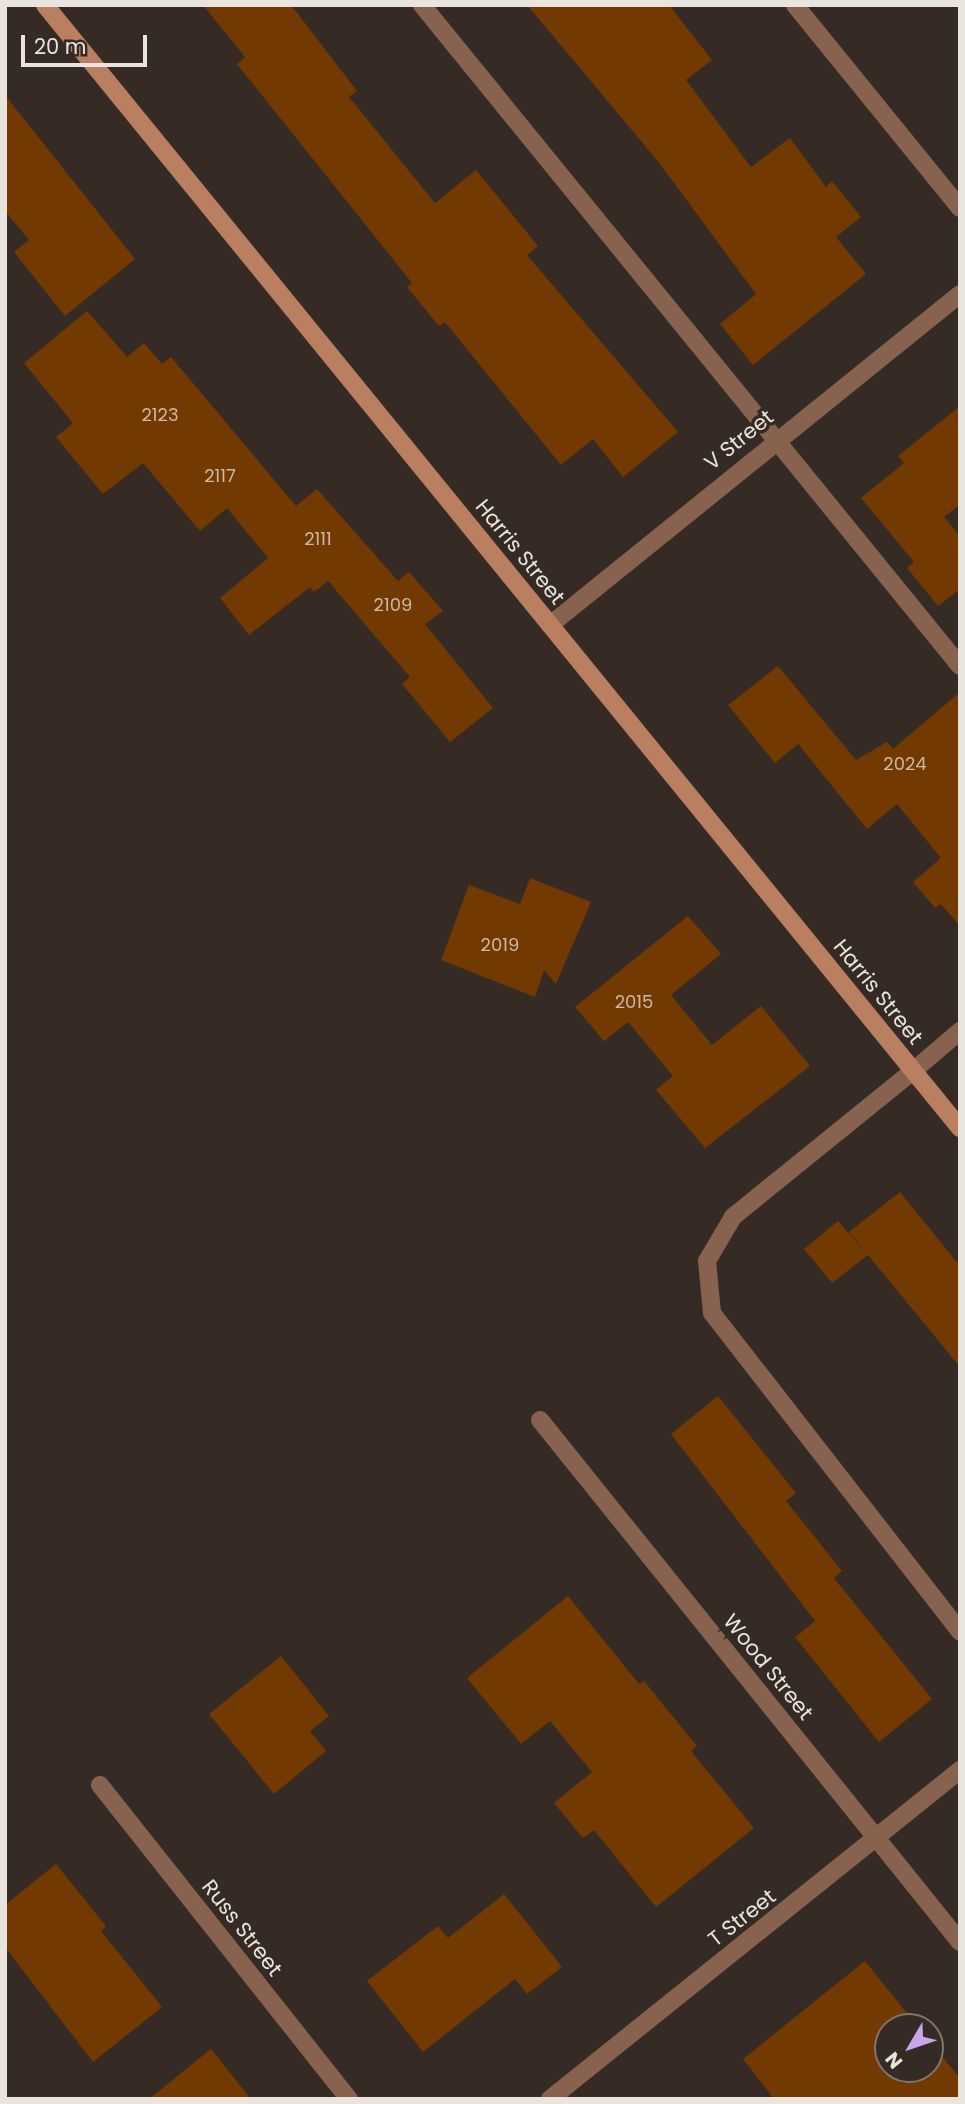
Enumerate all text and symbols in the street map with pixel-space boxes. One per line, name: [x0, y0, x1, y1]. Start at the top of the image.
scale bar: [24, 21, 150, 65]
text: 20 m: [34, 32, 87, 61]
house number: 2123: [141, 404, 179, 426]
street label: V Street: [699, 405, 779, 475]
house number: 2117: [204, 465, 236, 487]
street label: Harris Street: [470, 494, 570, 610]
house number: 2111: [304, 528, 332, 550]
house number: 2109: [374, 594, 412, 616]
house number: 2024: [883, 753, 927, 775]
house number: 2019: [481, 934, 519, 956]
street label: Harris Street: [828, 934, 928, 1050]
house number: 2015: [615, 991, 653, 1013]
street label: Wood Street: [718, 1609, 818, 1725]
street label: Russ Street: [197, 1875, 287, 1981]
street label: T Street: [703, 1884, 781, 1952]
north arrow: [874, 2013, 944, 2083]
text: N: [879, 2046, 909, 2074]

